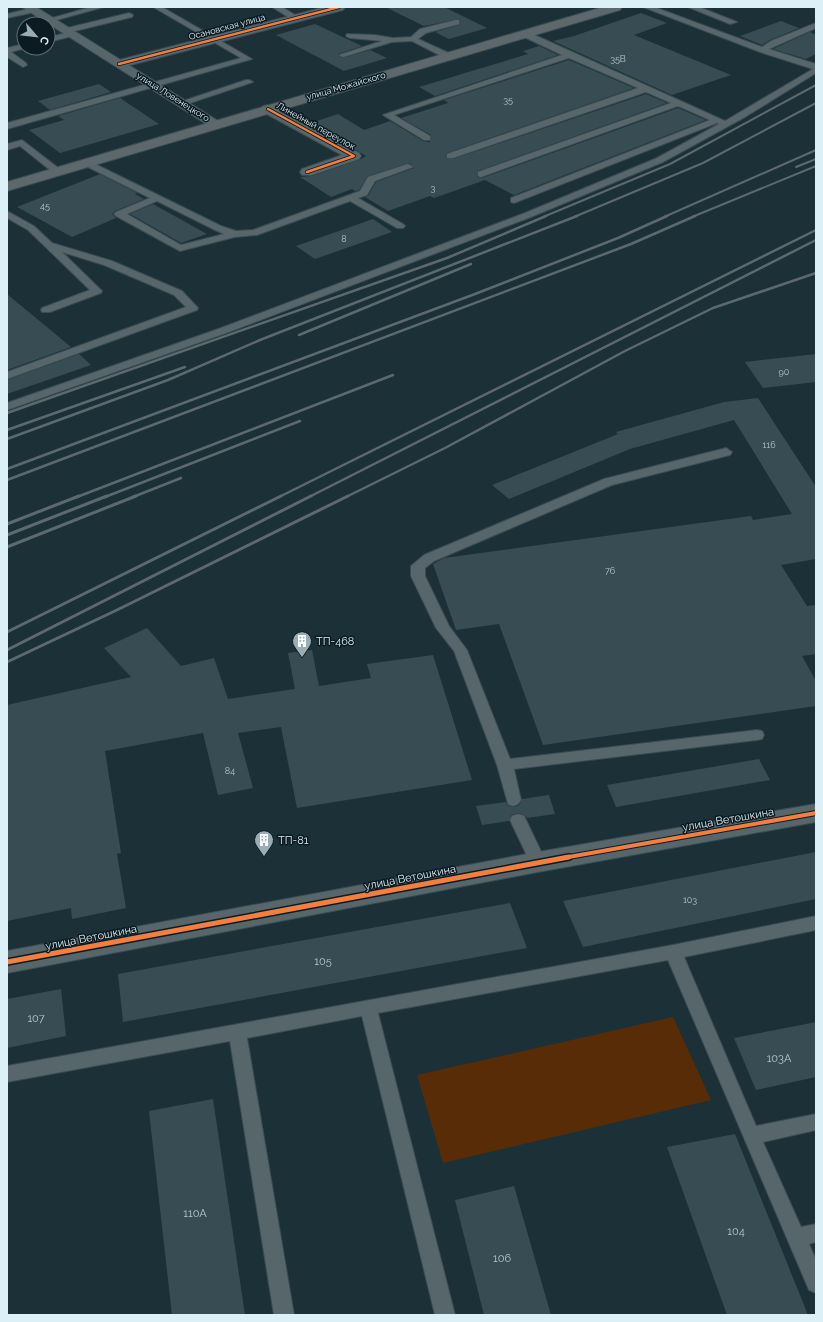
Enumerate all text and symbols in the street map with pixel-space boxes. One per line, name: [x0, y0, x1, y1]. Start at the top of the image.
street label: Осановская улица: [188, 12, 266, 42]
north arrow: [16, 16, 56, 56]
text: С: [37, 34, 52, 47]
house number: 35В: [610, 54, 626, 64]
street label: улица Ловенецкого: [135, 70, 211, 124]
street label: улица Можайского: [305, 70, 387, 102]
house number: 35: [503, 95, 513, 105]
street label: Линейный переулок: [275, 100, 357, 152]
house number: 3: [431, 183, 436, 193]
house number: 45: [40, 201, 50, 211]
house number: 8: [341, 234, 347, 244]
house number: 90: [779, 367, 790, 377]
house number: 116: [762, 440, 776, 450]
house number: 76: [605, 566, 616, 576]
building icon: ТП-468: [291, 630, 313, 658]
place label: ТП-468: [316, 635, 354, 648]
house number: 84: [225, 766, 235, 776]
street label: улица Ветошкина: [681, 805, 775, 834]
building icon: ТП-81: [253, 829, 275, 857]
place label: ТП-81: [278, 834, 309, 847]
street label: улица Ветошкина: [363, 862, 457, 893]
house number: 103: [683, 895, 697, 905]
street label: улица Ветошкина: [44, 922, 138, 953]
house number: 105: [314, 955, 332, 968]
house number: 107: [27, 1012, 45, 1025]
house number: 103А: [767, 1052, 792, 1065]
house number: 110А: [183, 1207, 207, 1220]
house number: 104: [727, 1225, 745, 1238]
house number: 106: [493, 1252, 511, 1265]

